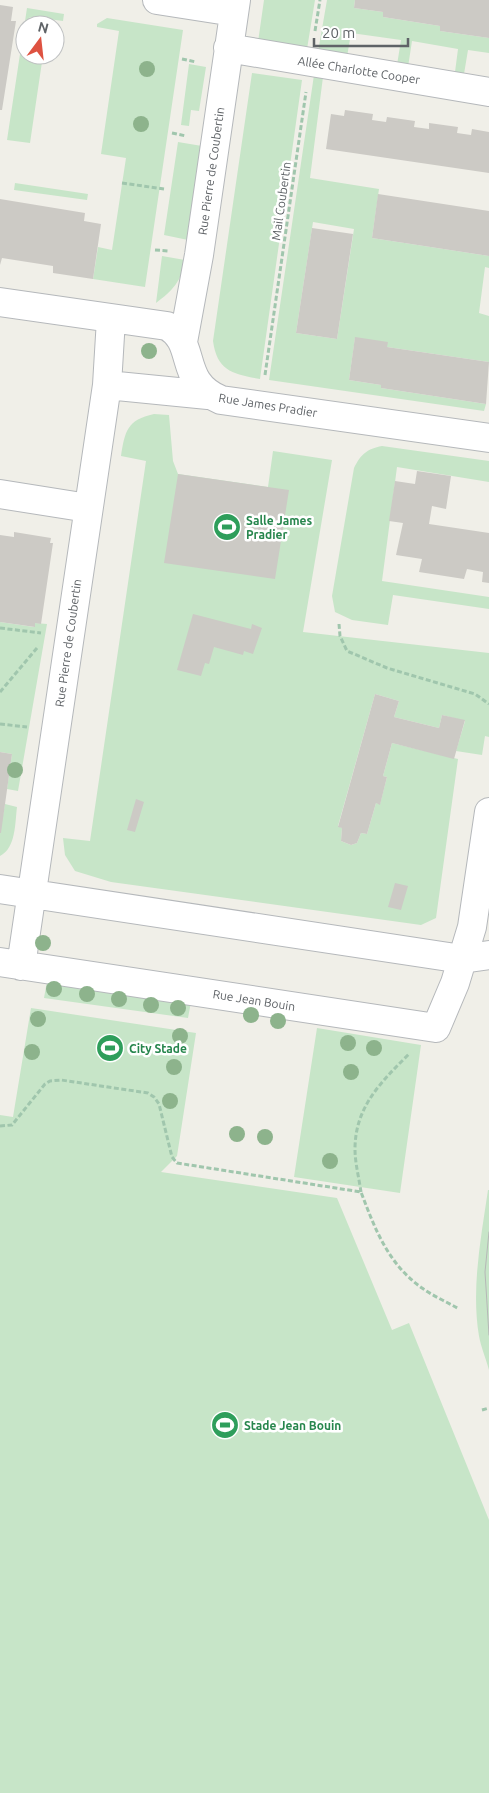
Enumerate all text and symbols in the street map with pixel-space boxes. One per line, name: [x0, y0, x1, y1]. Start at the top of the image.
north arrow: [15, 15, 65, 65]
scale bar: [314, 15, 408, 47]
text: N: [36, 18, 50, 37]
text: 20 m: [322, 24, 355, 41]
street label: Allée Charlotte Cooper: [297, 54, 421, 86]
street label: Rue Pierre de Coubertin: [196, 106, 226, 236]
street label: Mail Coubertin: [269, 161, 293, 241]
street label: Rue James Pradier: [218, 391, 319, 419]
sports icon: Salle James Pradier: [212, 512, 242, 542]
place label: Salle James Pradier: [246, 514, 312, 541]
street label: Rue Pierre de Coubertin: [53, 578, 83, 708]
street label: Rue Jean Bouin: [212, 987, 296, 1013]
sports icon: City Stade: [95, 1033, 125, 1063]
place label: City Stade: [129, 1042, 187, 1055]
sports icon: Stade Jean Bouin: [210, 1410, 240, 1440]
place label: Stade Jean Bouin: [244, 1419, 341, 1432]

